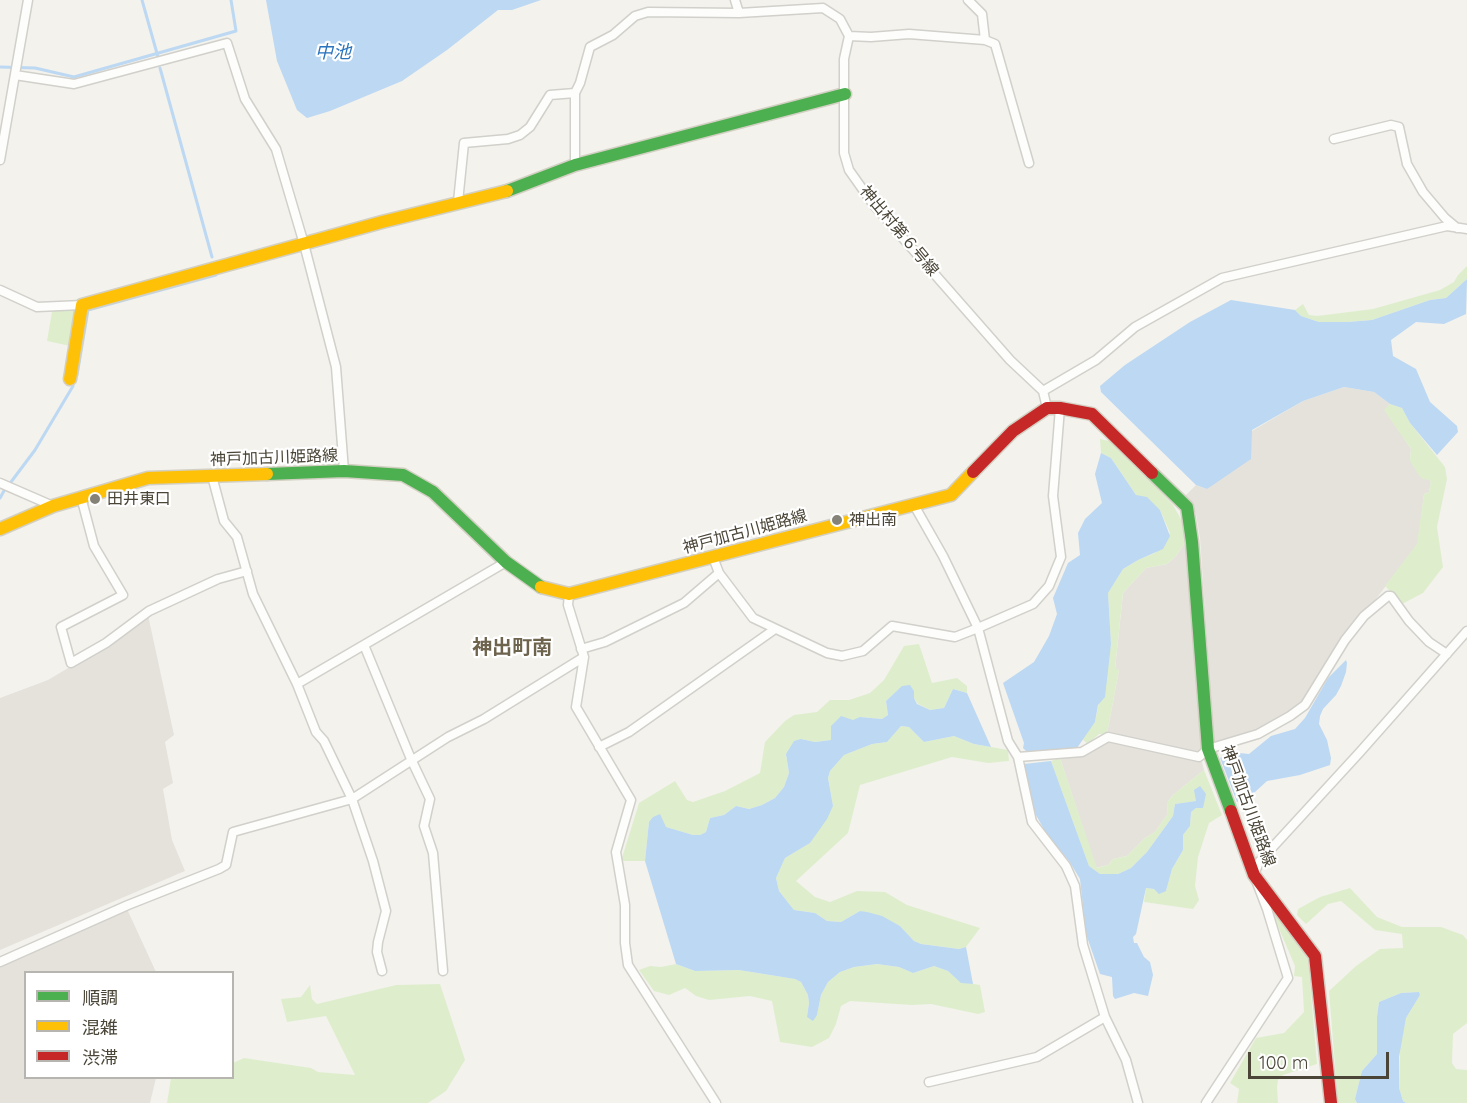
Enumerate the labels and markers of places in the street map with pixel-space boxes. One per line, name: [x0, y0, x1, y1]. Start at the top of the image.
place label: 田井東口: [107, 489, 171, 509]
marker: 田井東口: [88, 492, 102, 506]
place label: 神出南: [849, 510, 897, 530]
marker: 神出南: [830, 513, 844, 527]

